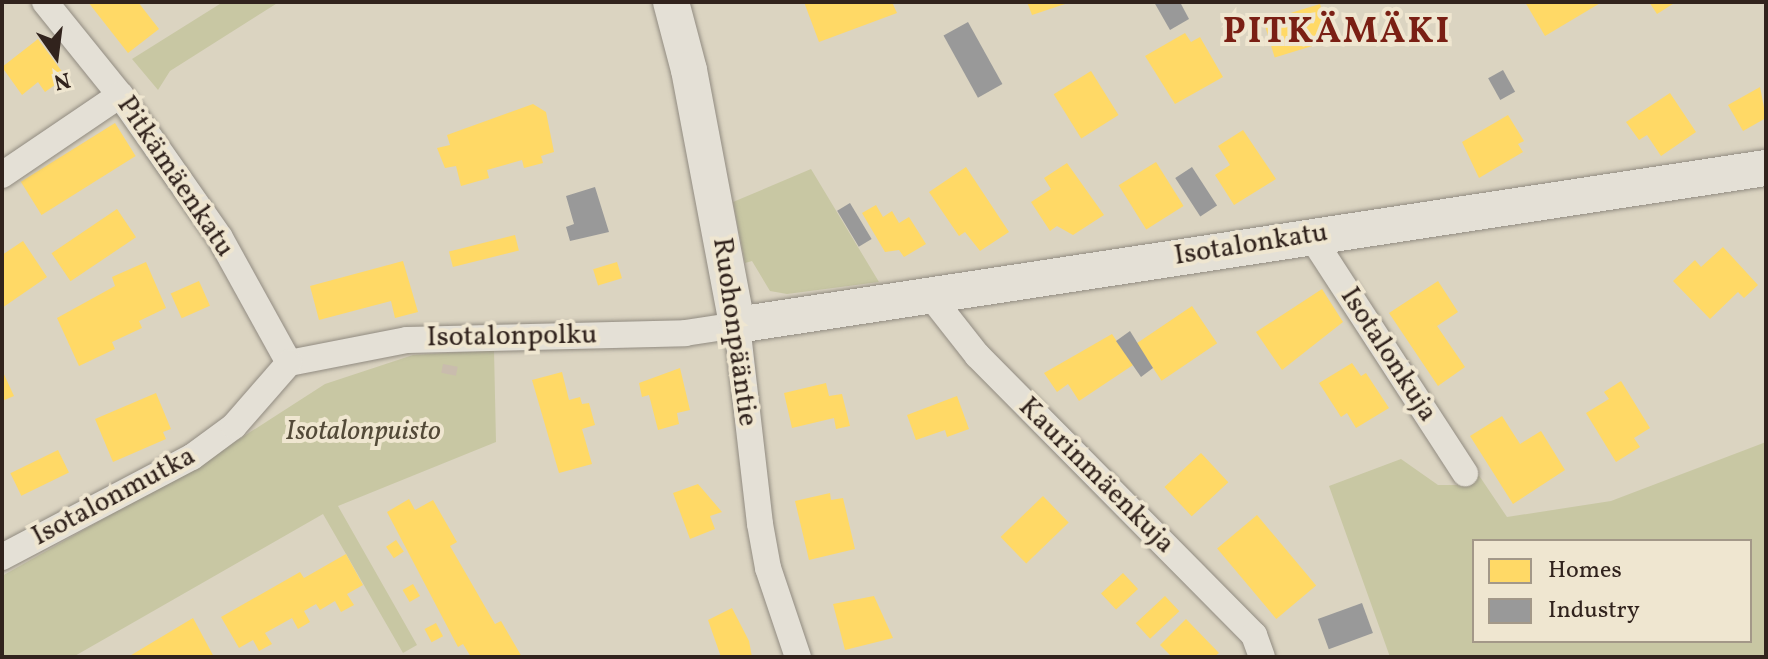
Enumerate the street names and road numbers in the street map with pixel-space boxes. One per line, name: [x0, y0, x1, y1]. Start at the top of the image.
street label: Pitkämäenkatu: [109, 90, 241, 264]
street label: Isotalonkatu: [1172, 216, 1330, 274]
street label: Ruohonpääntie: [704, 236, 764, 428]
street label: Isotalonkuja: [1332, 281, 1444, 429]
street label: Isotalonpolku: [426, 319, 598, 355]
street label: Kaurinmäenkuja: [1011, 391, 1181, 561]
street label: Isotalonmutka: [27, 440, 201, 554]

